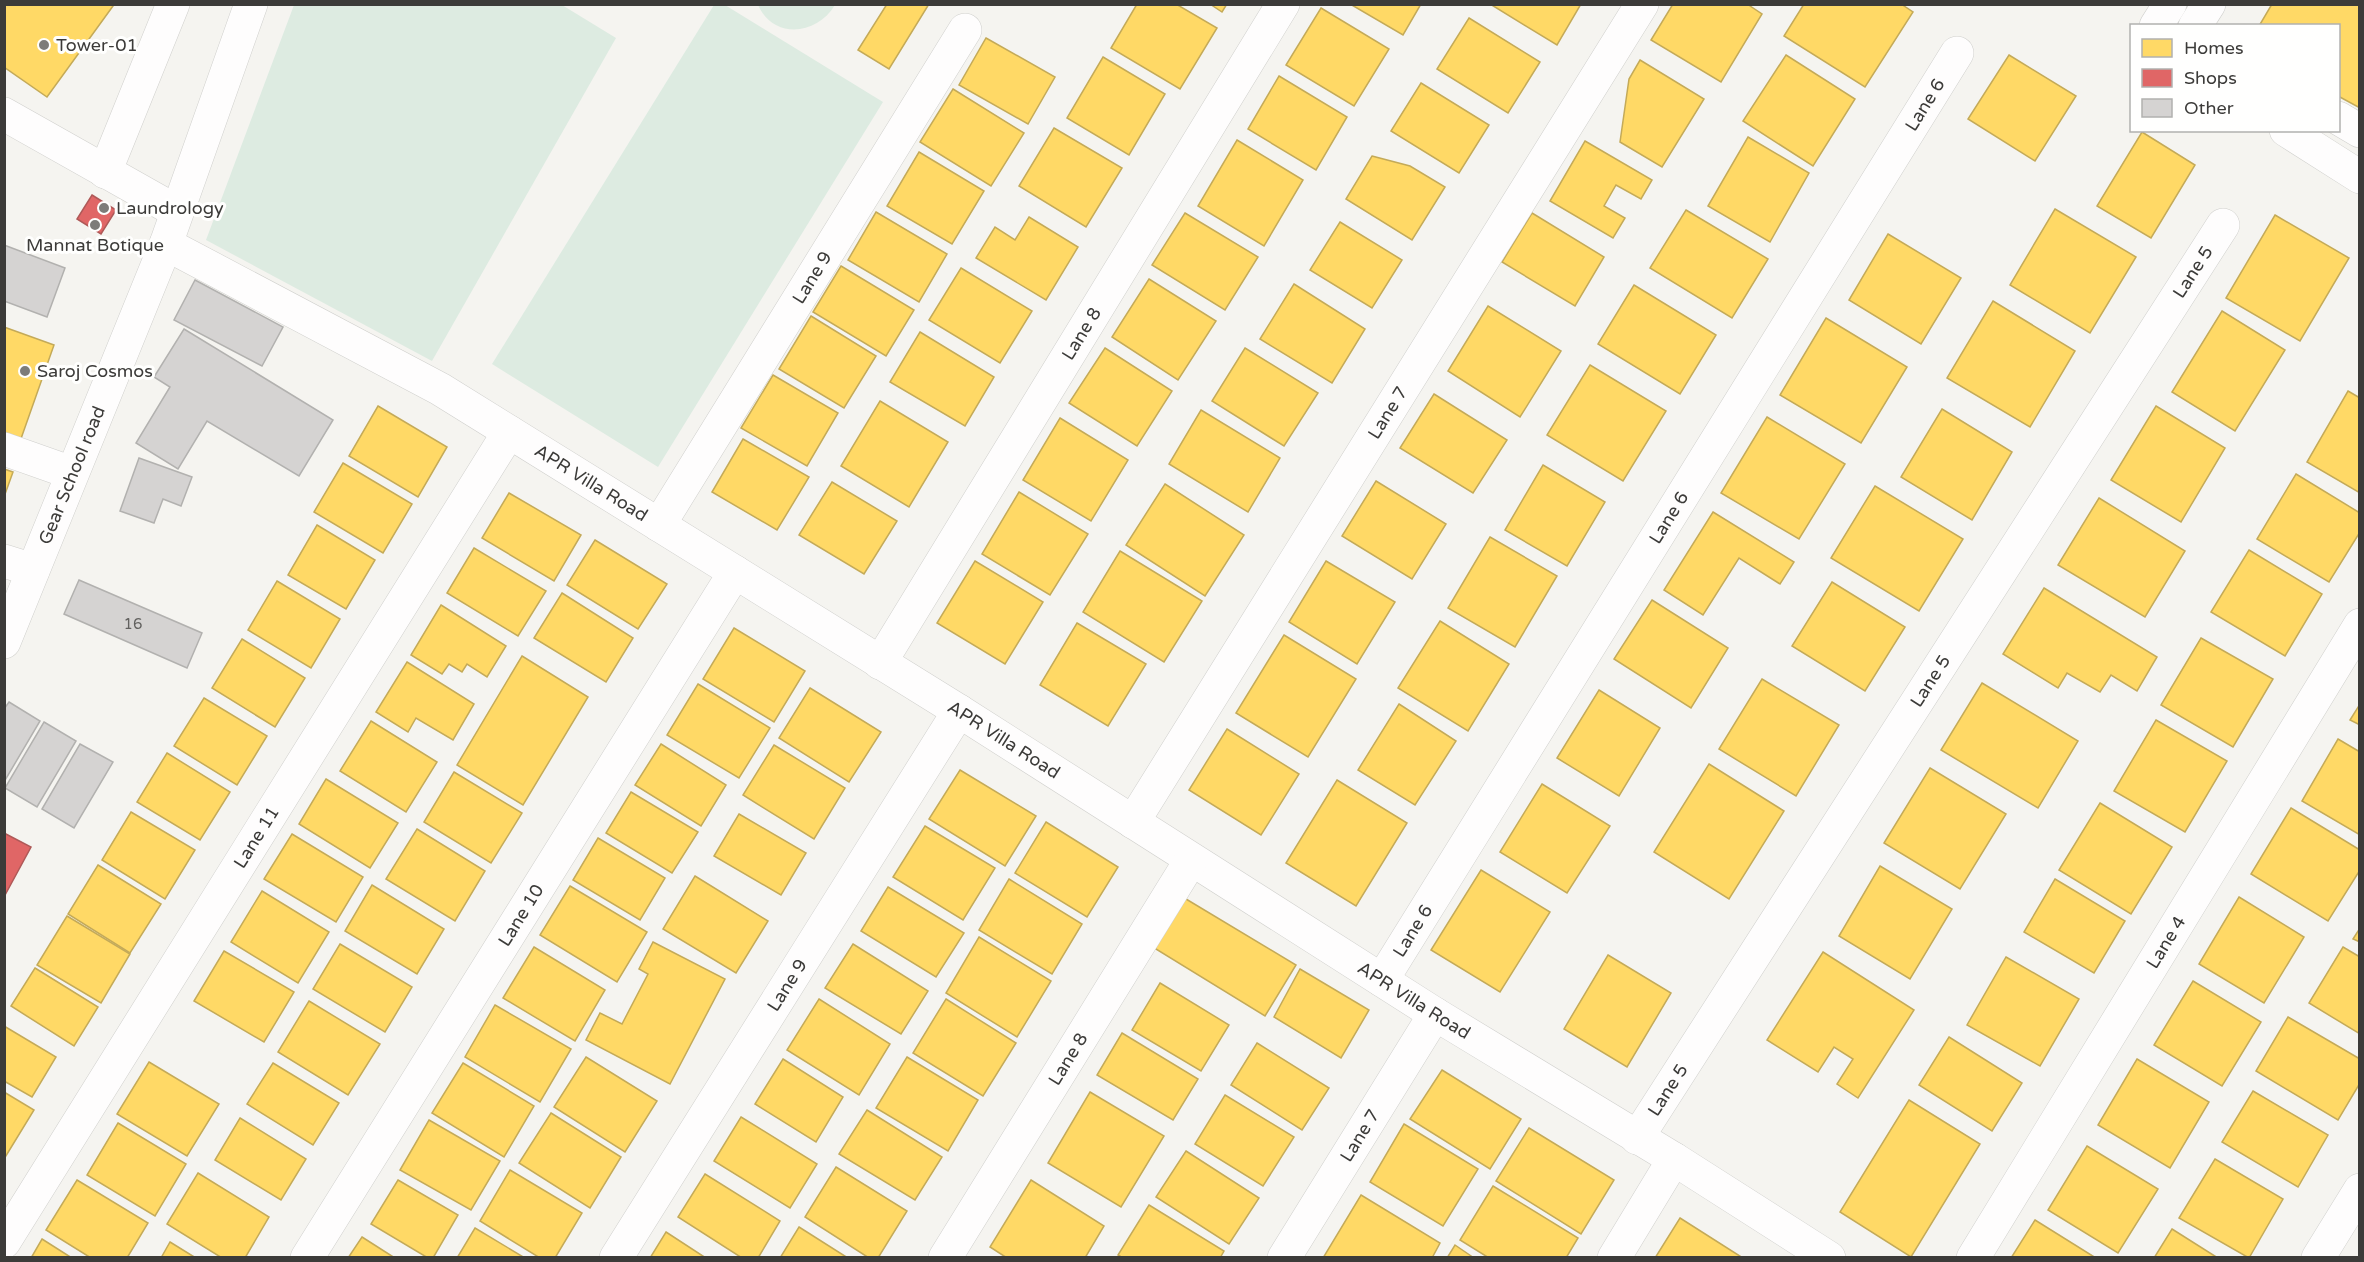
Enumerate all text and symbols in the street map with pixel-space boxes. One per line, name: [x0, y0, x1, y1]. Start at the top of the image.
legend: [2130, 24, 2340, 132]
place label: Tower-01: [56, 34, 138, 56]
text: Homes: [2184, 37, 2244, 59]
marker: Tower-01: [37, 38, 51, 52]
text: Shops: [2184, 67, 2237, 89]
street label: Lane 6: [1900, 74, 1949, 135]
text: Other: [2184, 97, 2234, 119]
place label: Laundrology: [116, 197, 224, 219]
marker: Laundrology: [97, 201, 111, 215]
marker: Mannat Botique: [88, 218, 102, 232]
place label: Mannat Botique: [26, 234, 164, 256]
street label: Lane 5: [2168, 242, 2218, 302]
street label: Lane 9: [787, 247, 837, 308]
street label: Lane 8: [1057, 303, 1106, 364]
place label: Saroj Cosmos: [37, 360, 153, 382]
marker: Saroj Cosmos: [18, 364, 32, 378]
street label: Lane 7: [1363, 382, 1412, 443]
street label: Gear School road: [34, 403, 110, 548]
street label: APR Villa Road: [531, 440, 652, 526]
street label: Lane 6: [1644, 487, 1693, 548]
house number: 16: [124, 615, 142, 633]
street label: Lane 5: [1905, 651, 1955, 711]
street label: APR Villa Road: [944, 696, 1064, 783]
street label: Lane 11: [229, 802, 284, 872]
street label: Lane 10: [493, 880, 548, 950]
street label: Lane 6: [1388, 900, 1437, 961]
street label: Lane 4: [2142, 912, 2190, 973]
street label: Lane 9: [762, 955, 812, 1015]
street label: APR Villa Road: [1354, 957, 1474, 1044]
street label: Lane 8: [1044, 1029, 1093, 1089]
street label: Lane 5: [1643, 1060, 1693, 1120]
street label: Lane 7: [1335, 1105, 1384, 1166]

